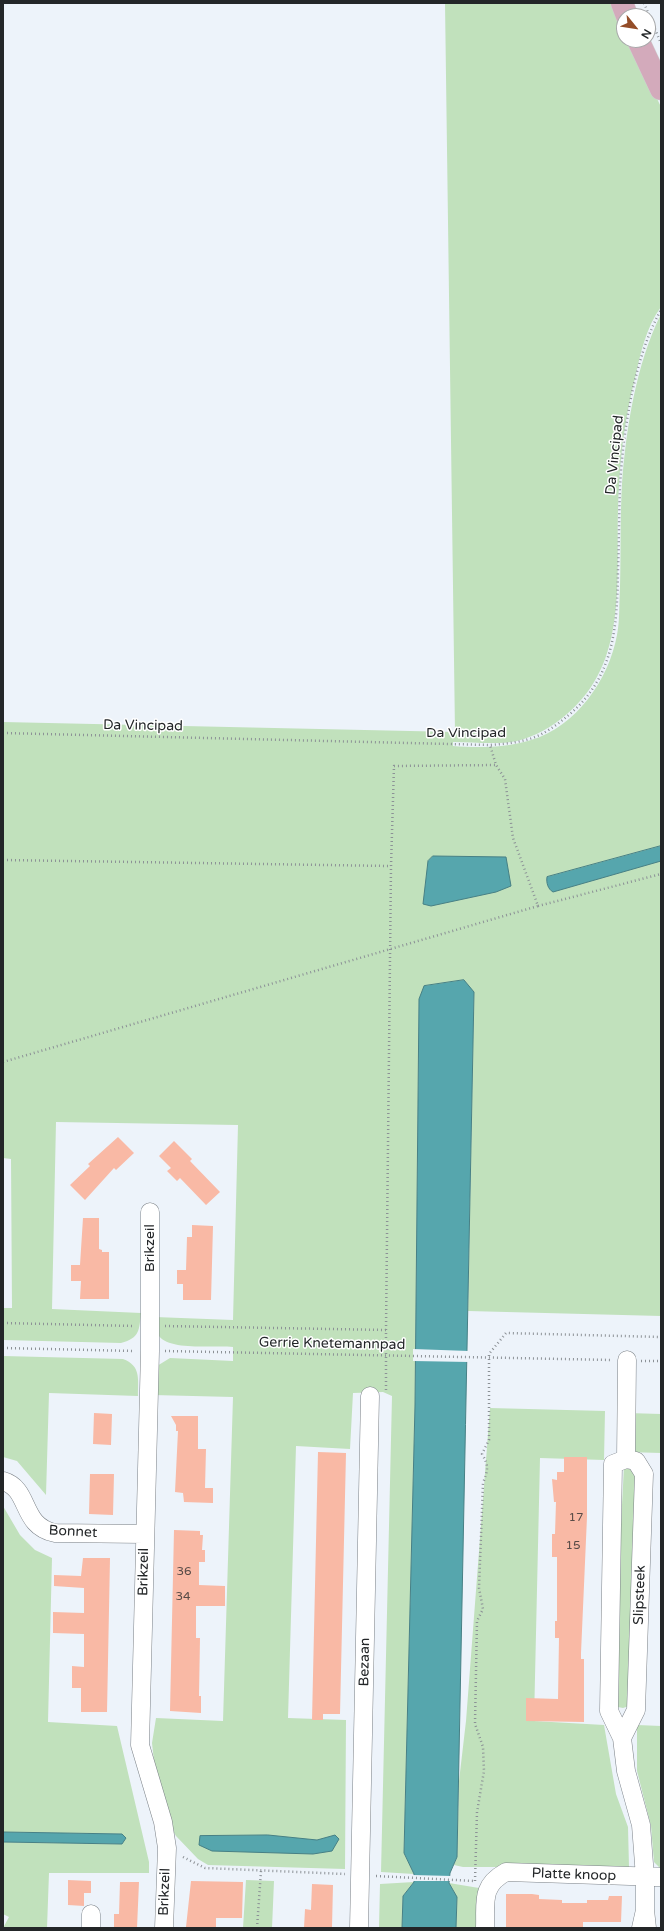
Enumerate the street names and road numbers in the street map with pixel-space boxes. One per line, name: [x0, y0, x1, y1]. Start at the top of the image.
street label: Da Vincipad: [602, 414, 628, 496]
street label: Da Vincipad: [103, 717, 183, 735]
street label: Da Vincipad: [426, 725, 506, 741]
street label: Brikzeil: [142, 1224, 158, 1272]
street label: Gerrie Knetemannpad: [259, 1334, 405, 1354]
street label: Bonnet: [48, 1522, 98, 1542]
street label: Brikzeil: [135, 1548, 153, 1596]
street label: Slipsteek: [631, 1565, 649, 1625]
street label: Bezaan: [356, 1637, 374, 1687]
street label: Platte knoop: [531, 1865, 617, 1885]
street label: Brikzeil: [156, 1868, 174, 1916]

